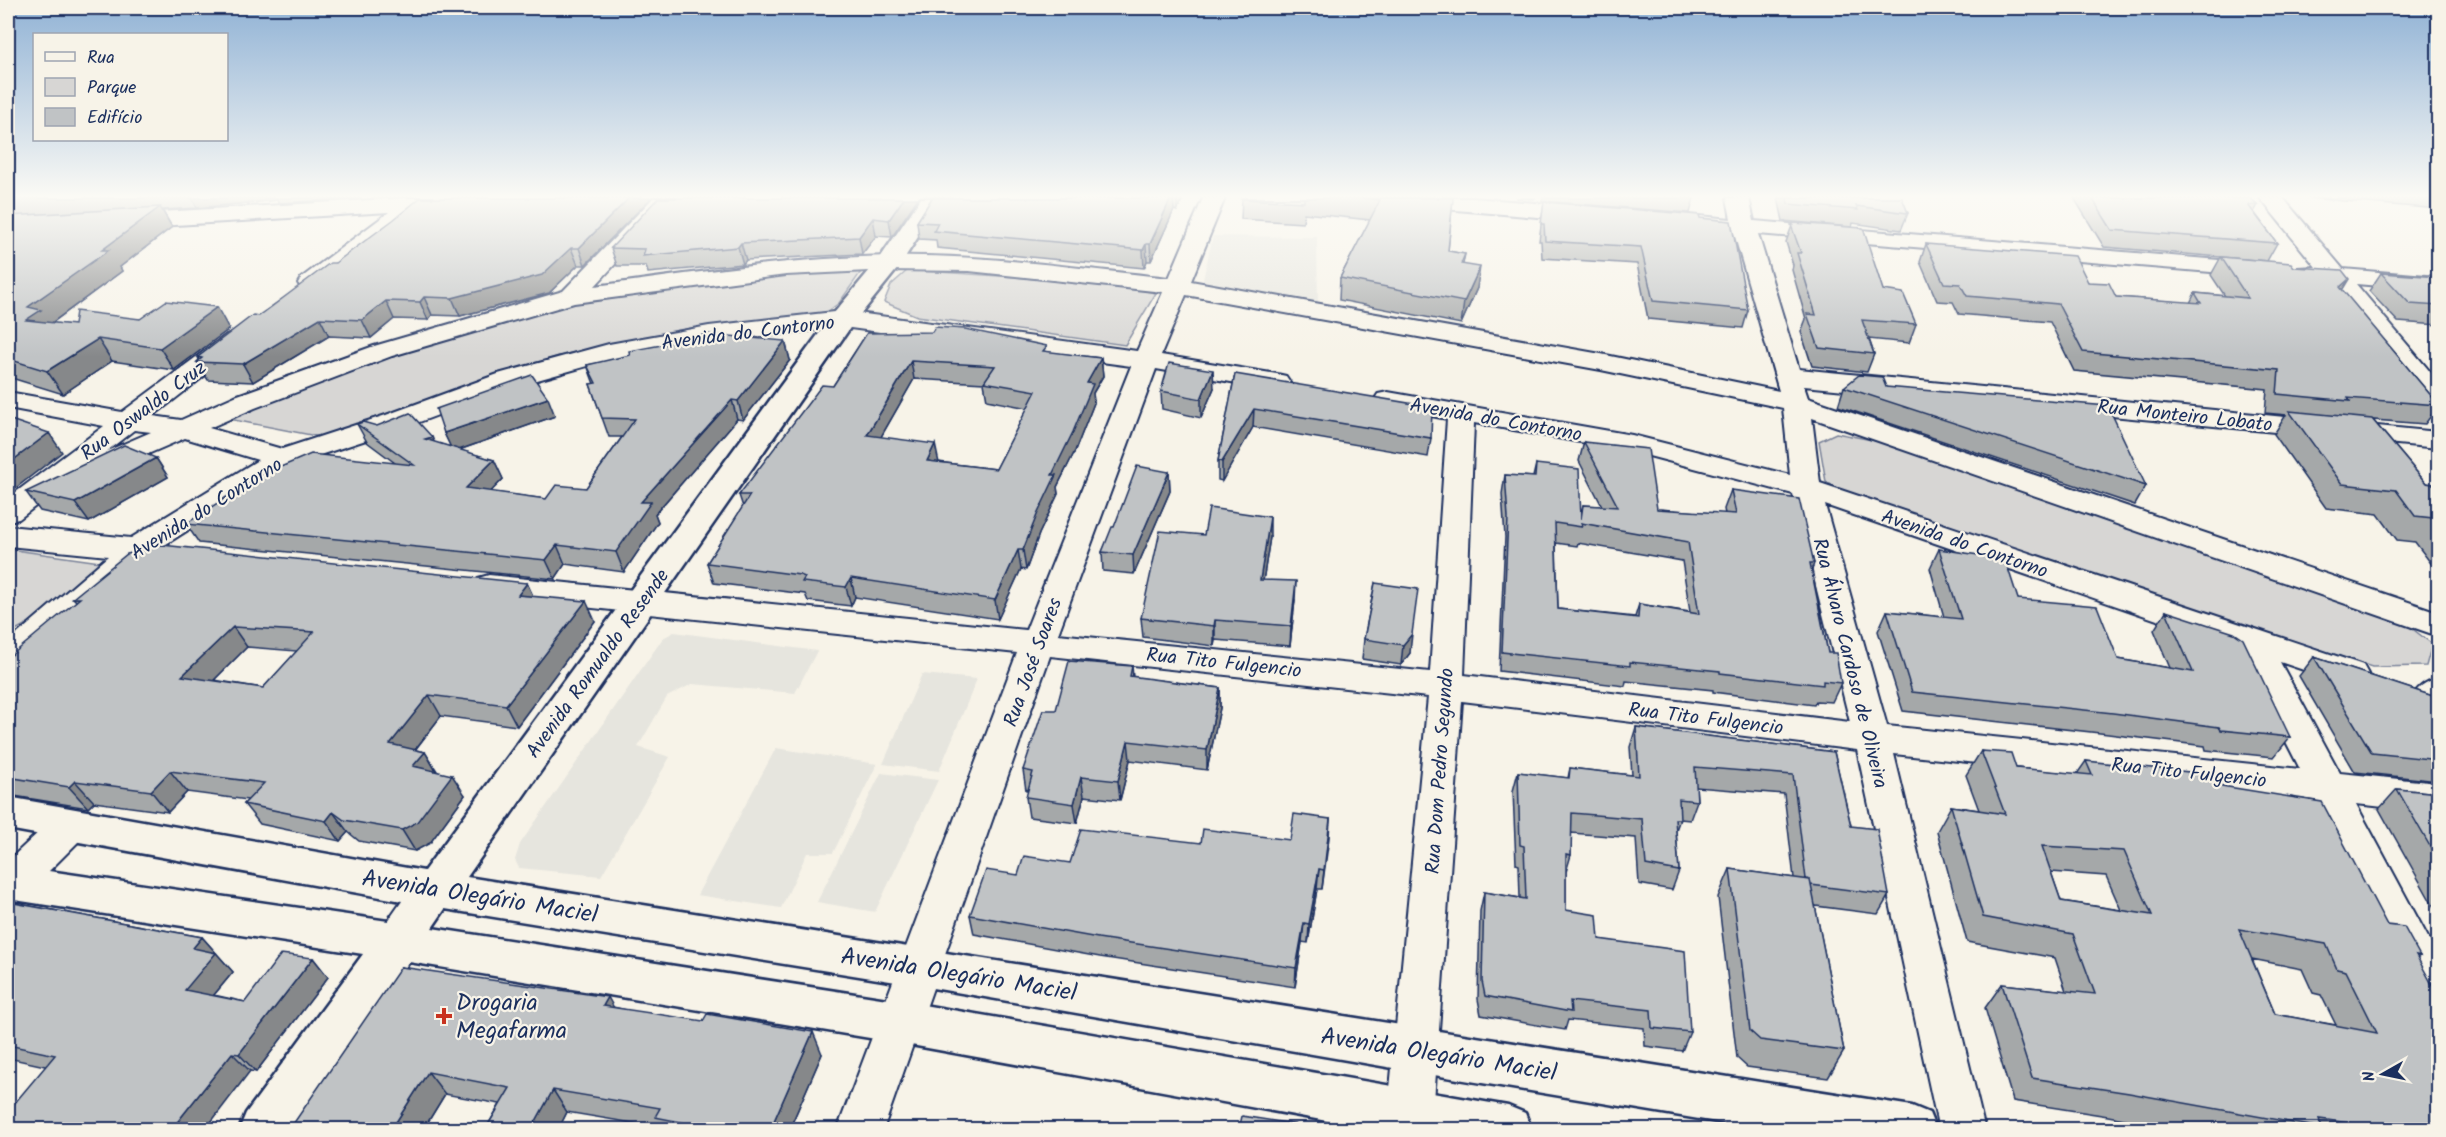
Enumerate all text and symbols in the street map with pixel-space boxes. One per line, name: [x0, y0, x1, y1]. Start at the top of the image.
legend: [33, 33, 228, 141]
text: Rua: [87, 44, 115, 73]
text: Parque: [87, 74, 136, 103]
text: Edifício: [87, 104, 142, 133]
street label: Avenida do Contorno: [660, 307, 837, 360]
street label: Rua Oswaldo Cruz: [74, 353, 214, 470]
street label: Avenida do Contorno: [1407, 390, 1584, 452]
street label: Rua Monteiro Lobato: [2096, 392, 2274, 442]
street label: Avenida do Contorno: [125, 450, 289, 569]
street label: Avenida do Contorno: [1877, 501, 2052, 588]
street label: Rua Álvaro Cardoso de Oliveira: [1802, 535, 1896, 792]
street label: Avenida Romualdo Resende: [519, 563, 679, 766]
street label: Rua José Soares: [996, 593, 1072, 732]
street label: Rua Tito Fulgencio: [1145, 640, 1303, 688]
street label: Rua Dom Pedro Segundo: [1418, 667, 1464, 875]
street label: Rua Tito Fulgencio: [1626, 695, 1785, 745]
street label: Rua Tito Fulgencio: [2110, 750, 2268, 798]
street label: Avenida Olegário Maciel: [359, 860, 601, 935]
street label: Avenida Olegário Maciel: [838, 938, 1080, 1013]
place label: Drogaria Megafarma: [456, 984, 567, 1051]
marker: Drogaria Megafarma: [437, 1009, 451, 1023]
street label: Avenida Olegário Maciel: [1318, 1018, 1560, 1093]
north arrow: [2353, 1044, 2413, 1104]
text: N: [2357, 1069, 2383, 1083]

